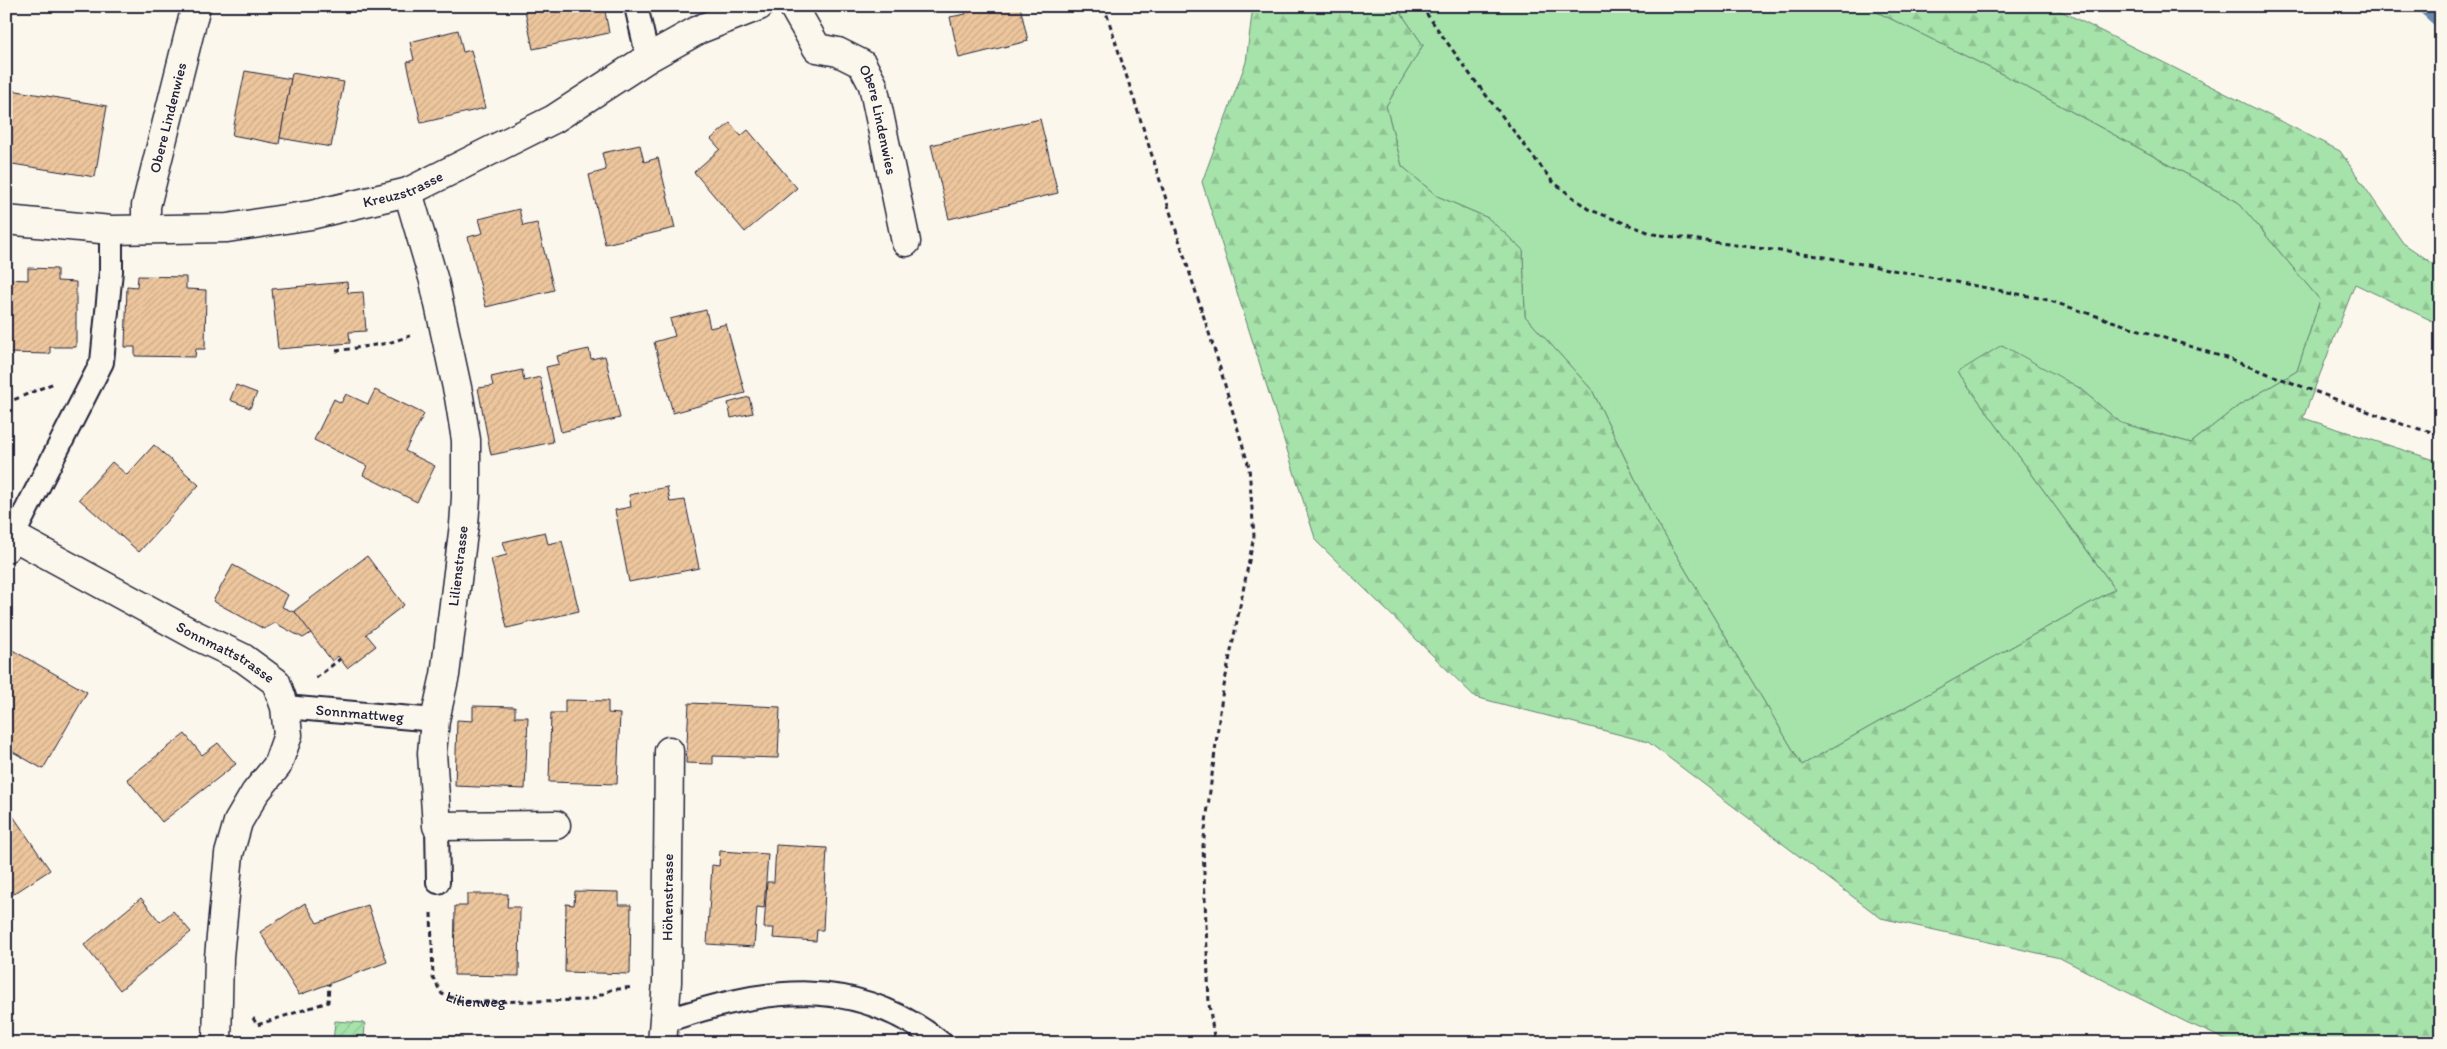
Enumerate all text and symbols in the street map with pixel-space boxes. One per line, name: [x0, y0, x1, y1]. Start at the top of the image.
street label: Obere Lindenwies: [146, 60, 191, 175]
street label: Obere Lindenwies: [855, 61, 901, 177]
street label: Kreuzstrasse: [361, 167, 446, 211]
street label: Lilienstrasse: [444, 525, 472, 607]
street label: Sonnmattstrasse: [173, 618, 278, 687]
street label: Sonnmattweg: [315, 701, 405, 726]
street label: Höhenstrasse: [658, 853, 677, 941]
street label: Lilienweg: [443, 987, 506, 1011]

